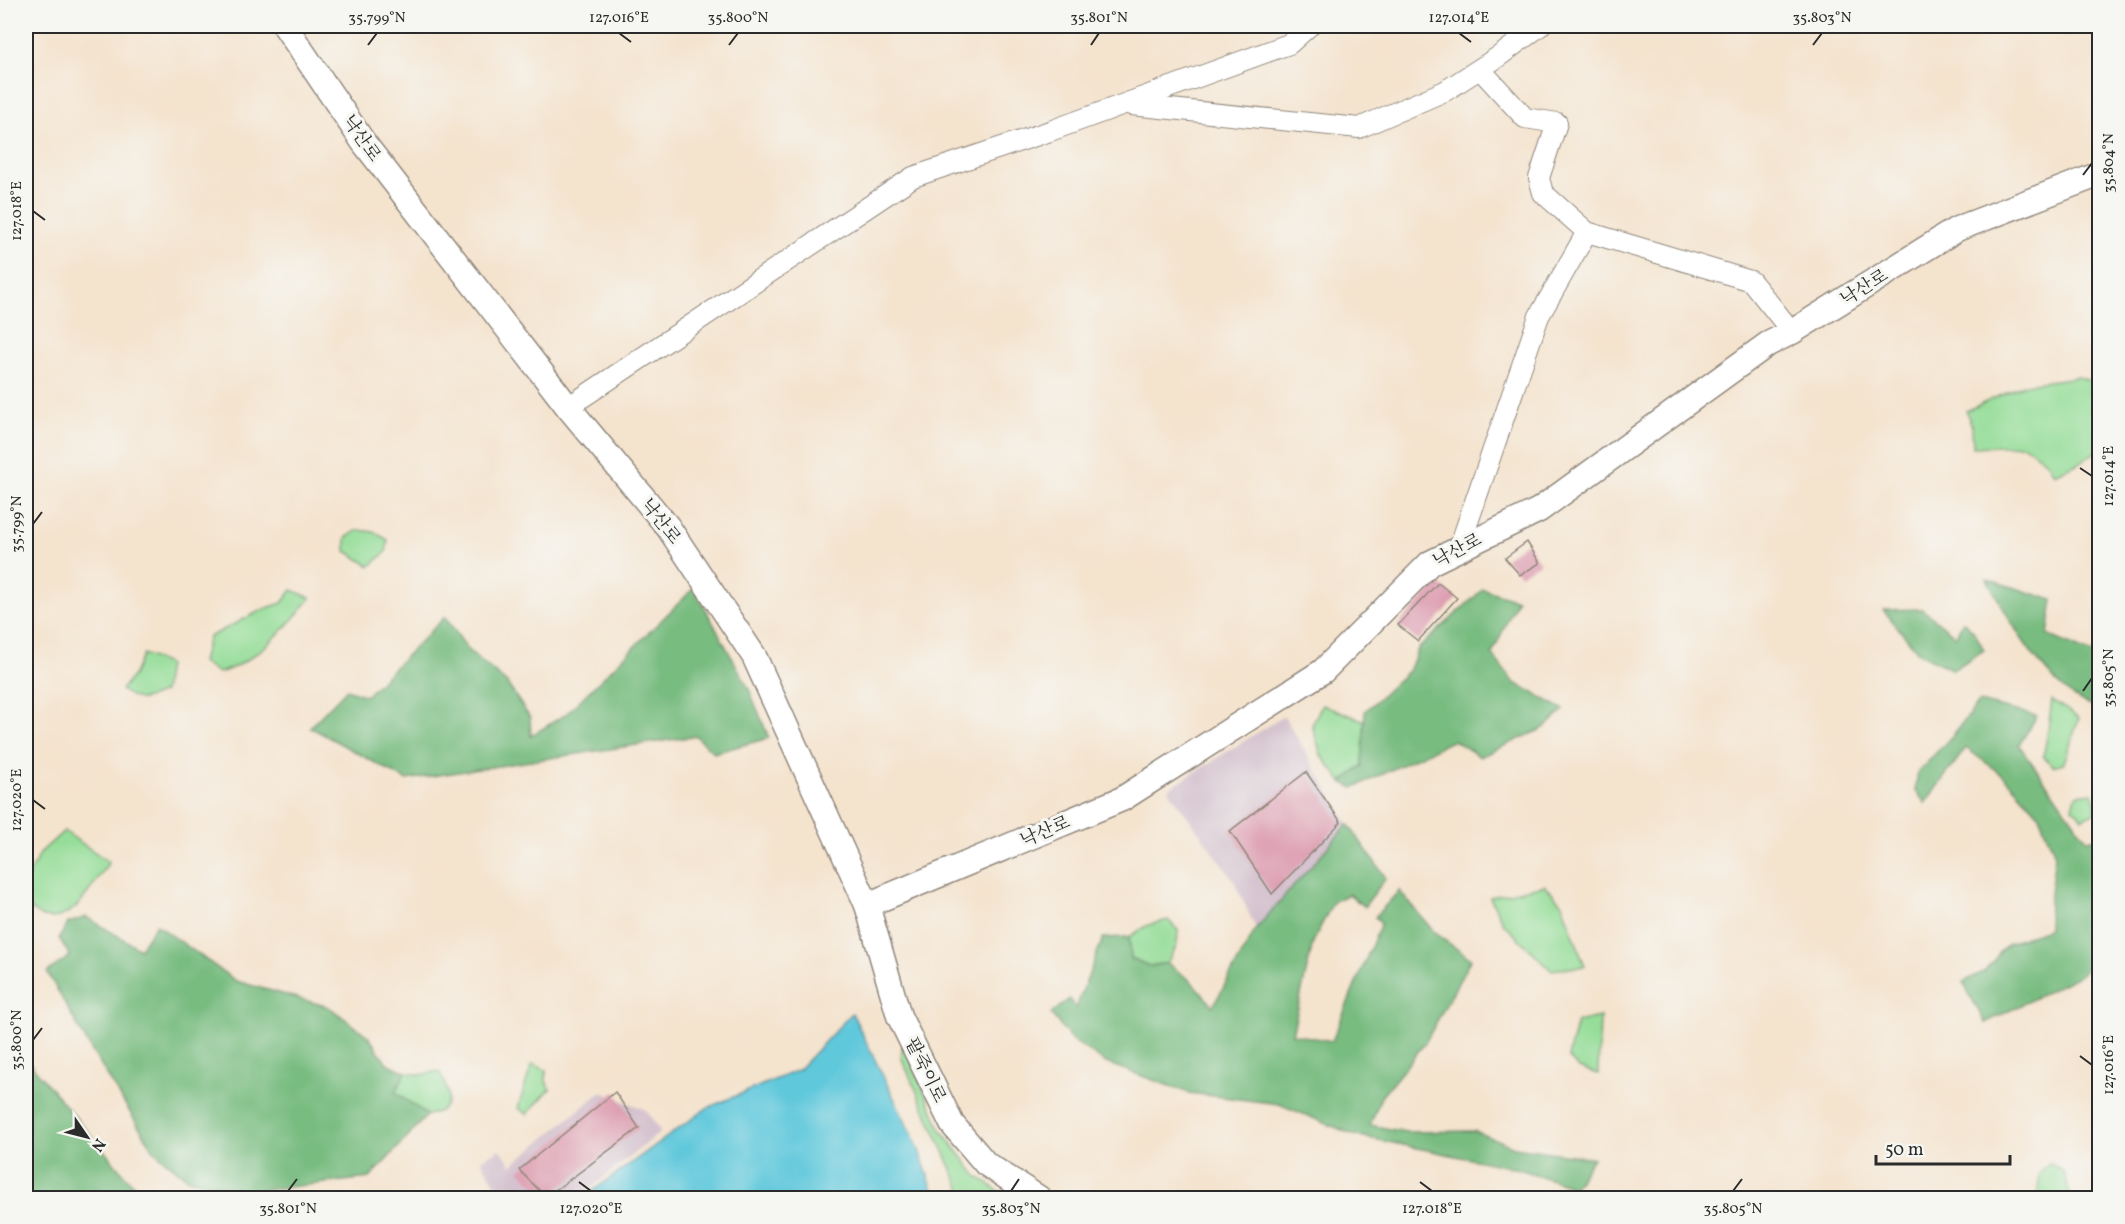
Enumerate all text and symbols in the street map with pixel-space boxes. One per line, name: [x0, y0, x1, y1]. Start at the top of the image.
text: 35.799°N: [348, 8, 406, 29]
text: 127.016°E: [589, 8, 649, 29]
text: 35.800°N: [708, 8, 768, 29]
text: 35.801°N: [1070, 8, 1128, 29]
text: 127.014°E: [1429, 8, 1489, 29]
text: 35.803°N: [1792, 8, 1852, 29]
street label: 낙산로: [336, 110, 386, 167]
text: 35.804°N: [2099, 133, 2120, 193]
text: 127.018°E: [7, 181, 28, 241]
street label: 낙산로: [1836, 264, 1894, 313]
text: 127.014°E: [2099, 446, 2120, 506]
street label: 낙산로: [634, 494, 686, 550]
text: 35.799°N: [7, 495, 28, 553]
street label: 낙산로: [1429, 528, 1487, 575]
text: 35.805°N: [2099, 649, 2120, 707]
text: 127.020°E: [7, 768, 28, 832]
street label: 낙산로: [1017, 811, 1074, 854]
text: 35.800°N: [7, 1010, 28, 1070]
street label: 팥죽이로: [898, 1034, 951, 1107]
text: 127.016°E: [2099, 1035, 2120, 1095]
north arrow: [57, 1107, 117, 1167]
scale bar: [1876, 1128, 2010, 1166]
text: N: [85, 1133, 110, 1156]
text: 50 m: [1885, 1138, 1924, 1163]
text: 35.801°N: [259, 1199, 317, 1220]
text: 127.020°E: [559, 1199, 623, 1220]
text: 35.803°N: [981, 1199, 1041, 1220]
text: 127.018°E: [1402, 1199, 1462, 1220]
text: 35.805°N: [1704, 1199, 1762, 1220]

